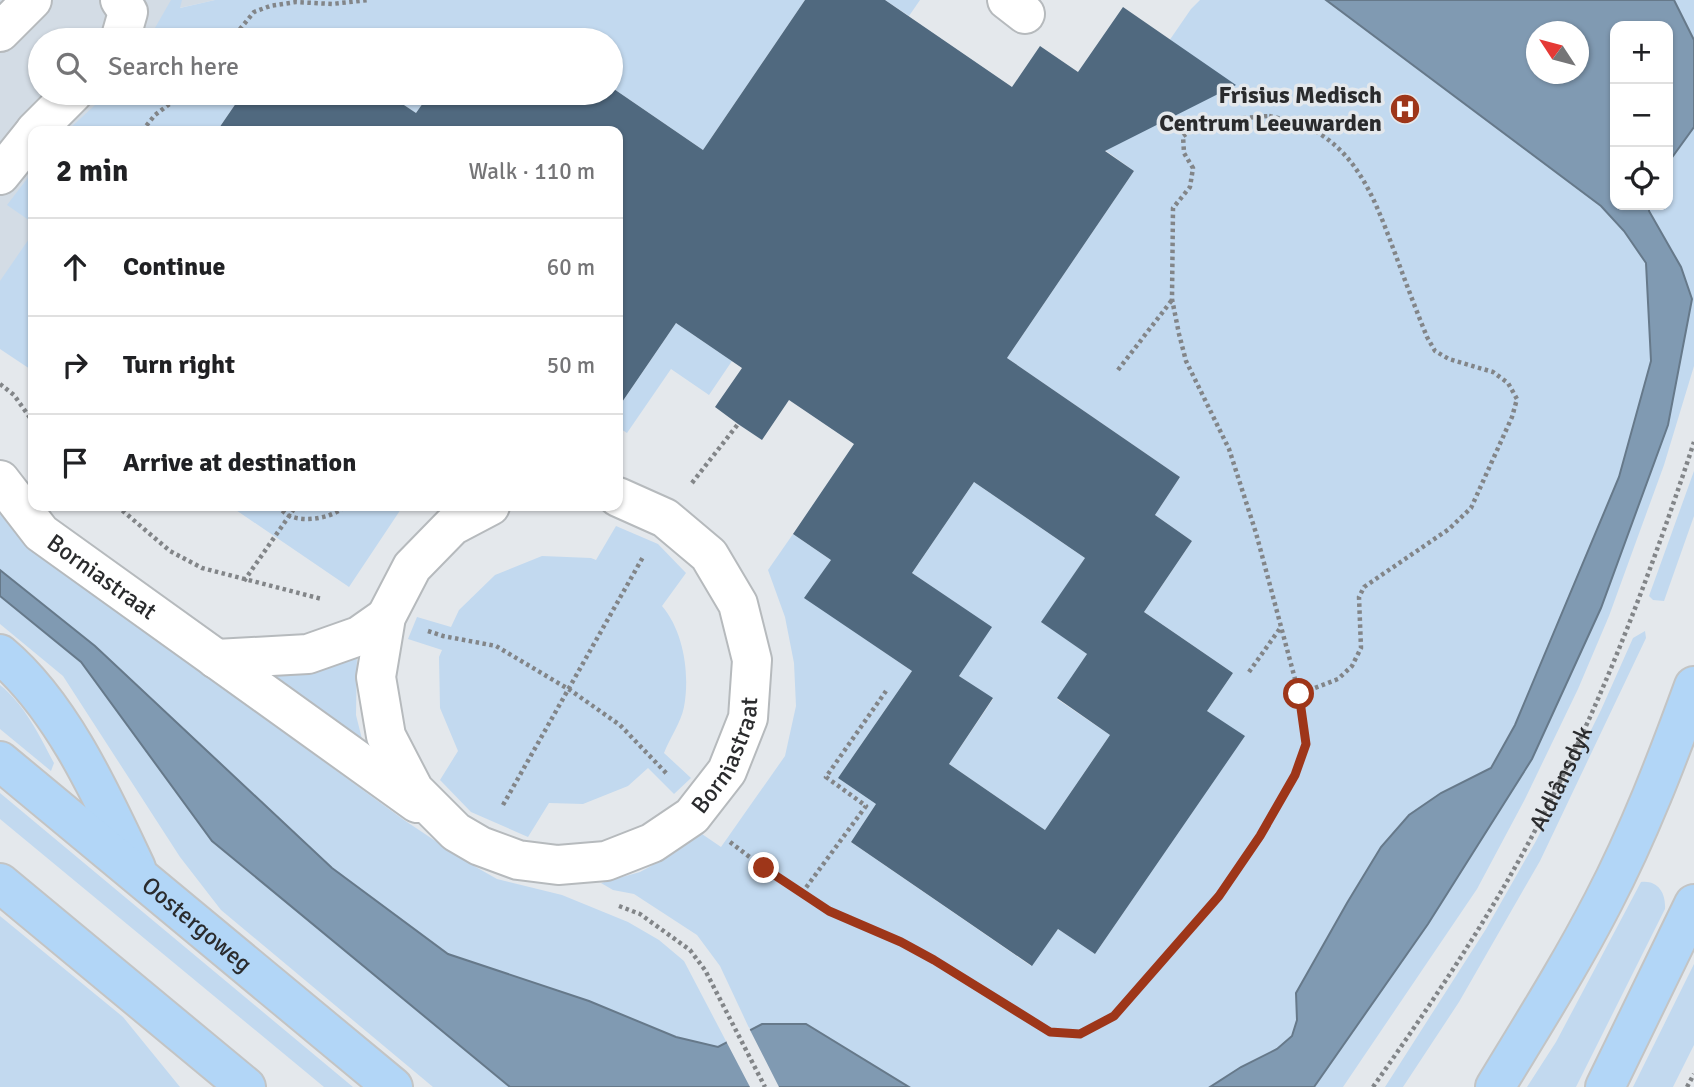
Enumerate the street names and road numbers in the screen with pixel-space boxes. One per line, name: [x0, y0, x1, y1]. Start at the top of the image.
street label: Borniastraat: [41, 527, 163, 626]
street label: Borniastraat: [685, 696, 764, 819]
street label: Aldlânsdyk: [1523, 721, 1599, 836]
street label: Oostergoweg: [136, 870, 258, 979]

